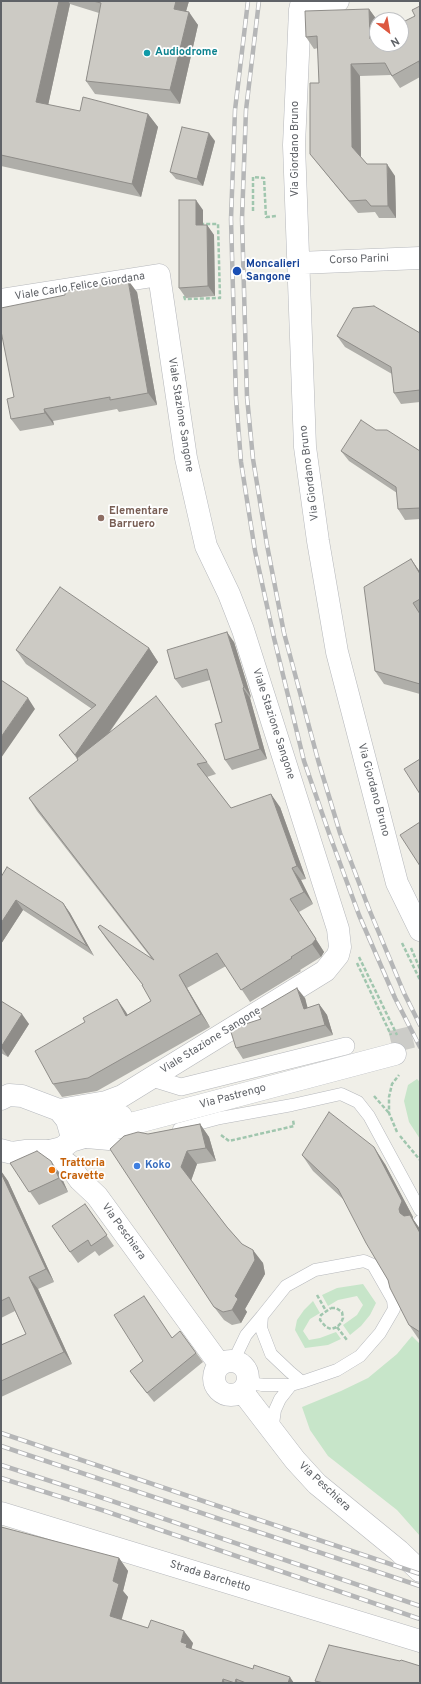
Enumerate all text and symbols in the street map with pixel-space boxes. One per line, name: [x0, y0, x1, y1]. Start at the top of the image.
north arrow: [369, 12, 409, 52]
text: N: [388, 33, 402, 49]
place label: Audiodrome: [155, 46, 218, 60]
marker: Audiodrome: [142, 48, 152, 58]
street label: Via Giordano Bruno: [289, 101, 303, 197]
street label: Corso Parini: [329, 252, 389, 268]
place label: Moncalieri Sangone: [246, 258, 300, 284]
marker: Moncalieri Sangone: [231, 265, 243, 277]
street label: Viale Carlo Felice Giordana: [14, 270, 146, 304]
street label: Viale Stazione Sangone: [164, 357, 196, 473]
street label: Via Giordano Bruno: [298, 424, 322, 522]
place label: Elementare Barruero: [109, 505, 168, 531]
marker: Elementare Barruero: [96, 513, 106, 523]
street label: Viale Stazione Sangone: [249, 667, 297, 781]
street label: Via Giordano Bruno: [354, 742, 392, 838]
street label: Viale Stazione Sangone: [158, 1005, 264, 1077]
street label: Via Pastrengo: [198, 1082, 268, 1112]
place label: Trattoria Cravette: [60, 1157, 105, 1183]
place label: Koko: [145, 1159, 171, 1173]
marker: Koko: [132, 1161, 142, 1171]
marker: Trattoria Cravette: [47, 1165, 57, 1175]
street label: Via Peschiera: [98, 1201, 148, 1263]
street label: Via Peschiera: [295, 1459, 353, 1515]
street label: Strada Barchetto: [168, 1558, 252, 1596]

